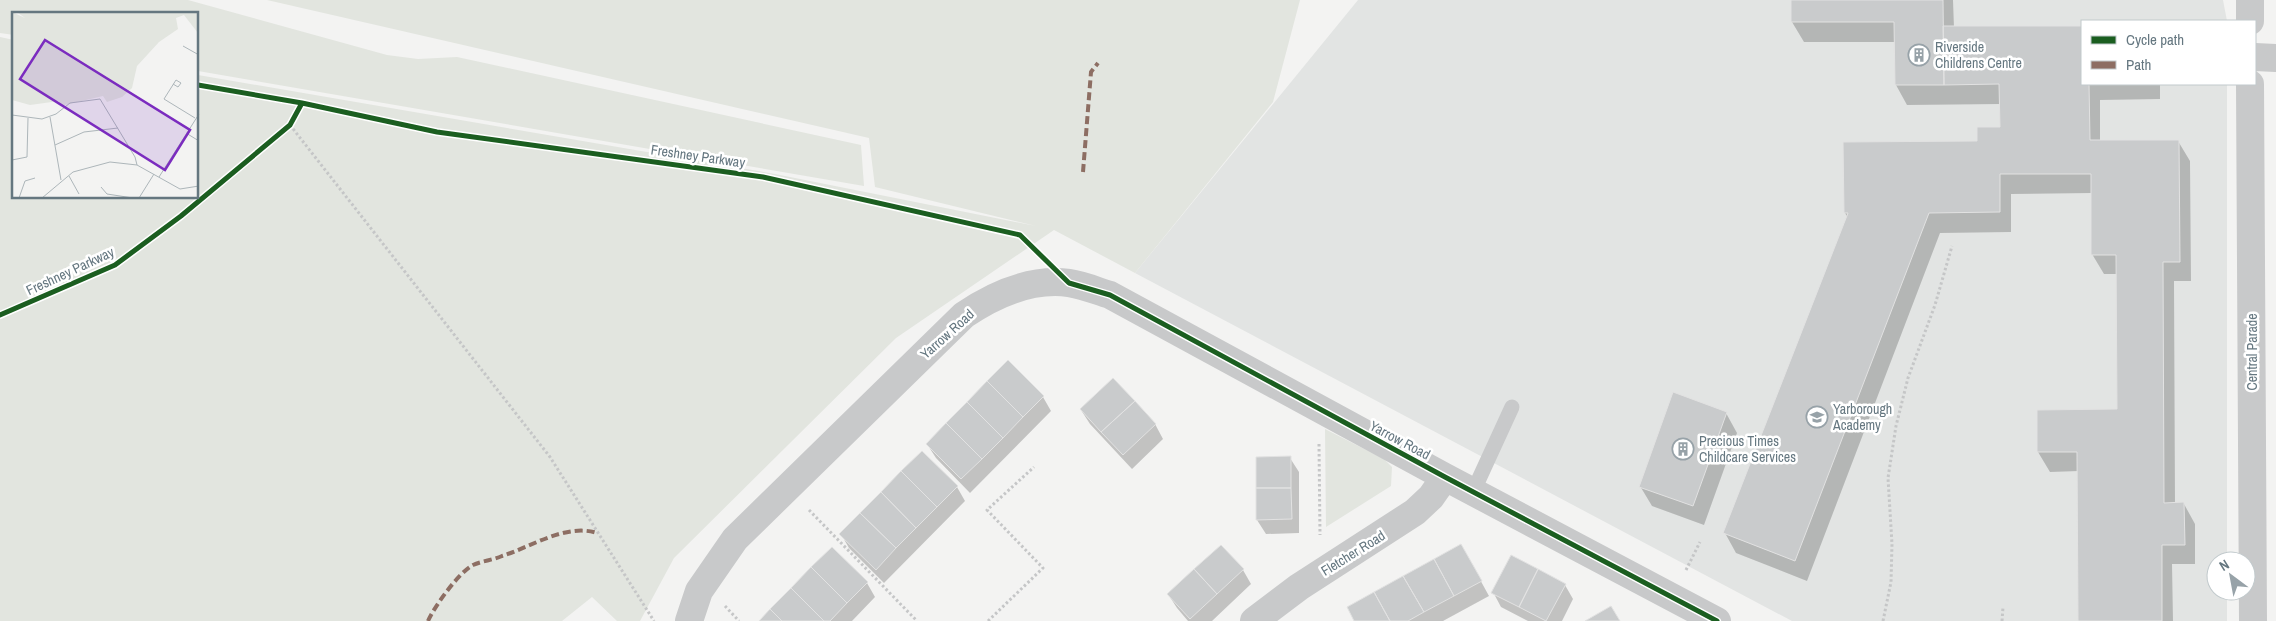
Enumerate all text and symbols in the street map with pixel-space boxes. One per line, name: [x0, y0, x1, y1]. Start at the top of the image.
inset map: [12, 12, 199, 199]
legend: [2081, 20, 2256, 85]
text: Cycle path: [2126, 29, 2184, 50]
place label: Riverside Childrens Centre: [1935, 38, 2022, 72]
building icon: Riverside Childrens Centre: [1907, 43, 1931, 67]
text: Path: [2126, 54, 2151, 75]
street label: Freshney Parkway: [650, 140, 747, 172]
street label: Freshney Parkway: [23, 243, 117, 299]
street label: Yarrow Road: [916, 305, 978, 363]
street label: Central Parade: [2243, 313, 2261, 391]
place label: Yarborough Academy: [1832, 400, 1892, 434]
school or university icon: Yarborough Academy: [1805, 405, 1829, 429]
street label: Yarrow Road: [1367, 417, 1433, 463]
place label: Precious Times Childcare Services: [1699, 432, 1796, 466]
building icon: Precious Times Childcare Services: [1671, 437, 1695, 461]
street label: Fletcher Road: [1318, 526, 1388, 580]
north arrow: [2206, 551, 2256, 601]
text: N: [2216, 555, 2232, 575]

